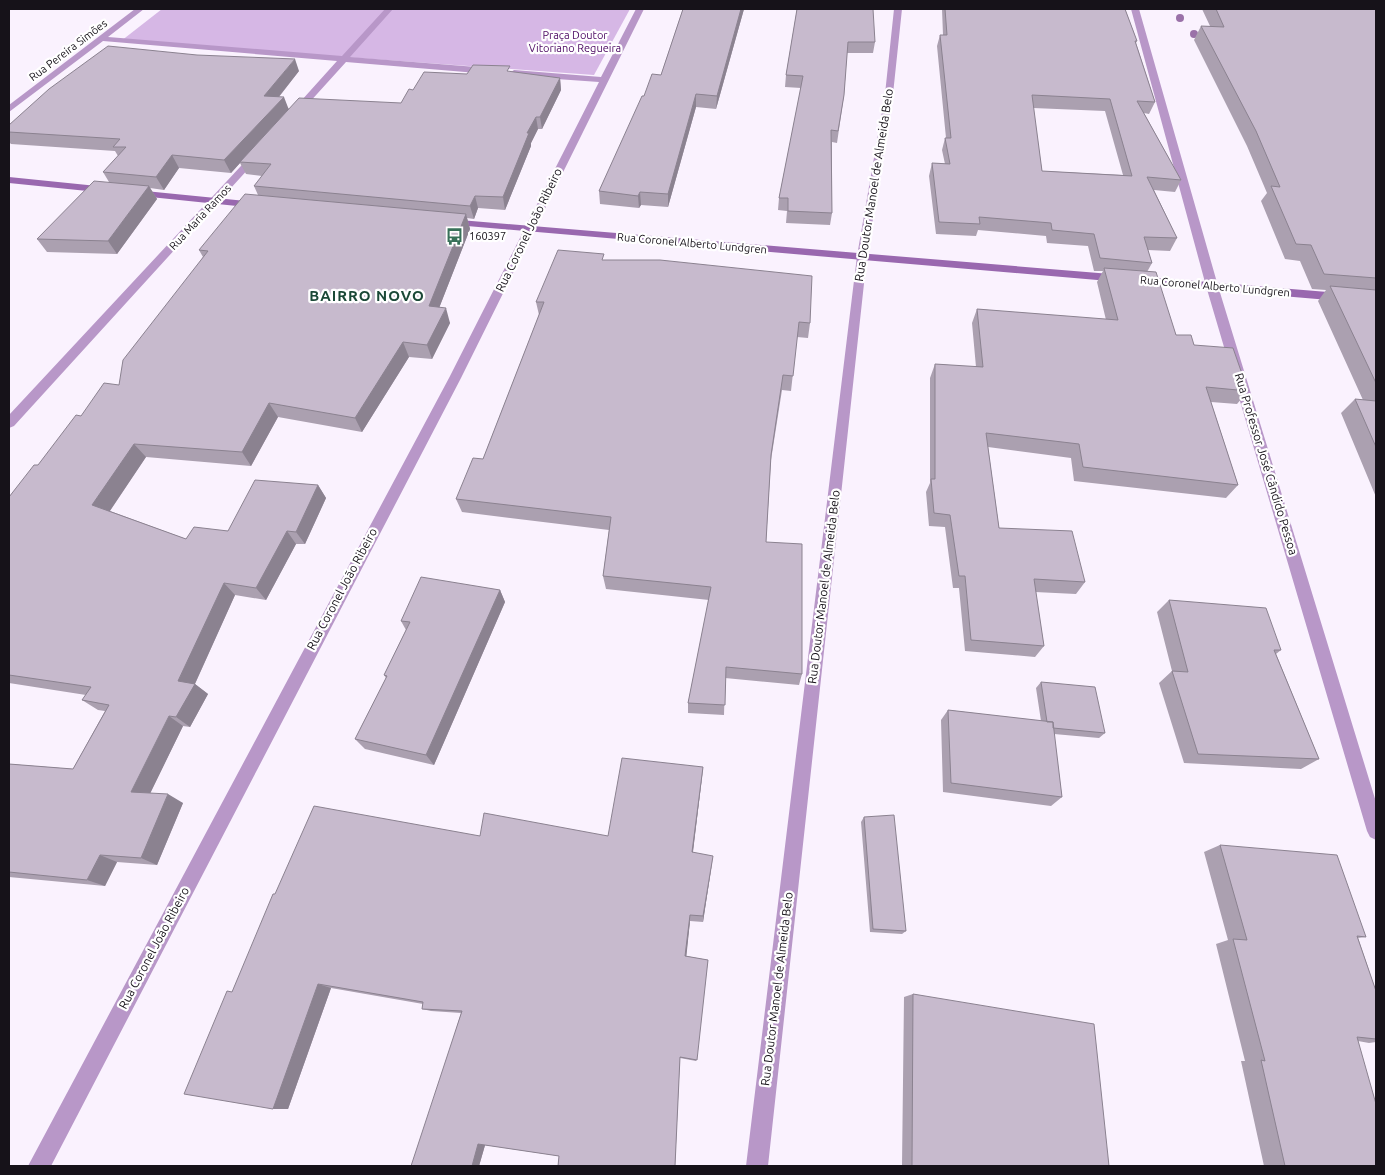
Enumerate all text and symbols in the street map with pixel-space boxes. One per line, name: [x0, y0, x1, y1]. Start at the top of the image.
street label: Rua Pereira Simões: [27, 17, 109, 83]
park label: Praça Doutor Vitoriano Regueira: [529, 29, 621, 54]
street label: Rua Doutor Manoel de Almeida Belo: [852, 88, 895, 282]
street label: Rua Coronel João Ribeiro: [493, 166, 564, 294]
street label: Rua Maria Ramos: [167, 182, 233, 252]
bus stop icon: 160397: [445, 226, 465, 246]
place label: 160397: [469, 230, 506, 242]
street label: Rua Coronel Alberto Lundgren: [617, 230, 767, 256]
street label: Rua Coronel Alberto Lundgren: [1140, 273, 1290, 299]
district label: BAIRRO NOVO: [309, 287, 425, 304]
street label: Rua Professor José Cândido Pessoa: [1233, 371, 1300, 556]
street label: Rua Doutor Manoel de Almeida Belo: [805, 489, 842, 685]
street label: Rua Coronel João Ribeiro: [304, 526, 379, 652]
street label: Rua Coronel João Ribeiro: [116, 885, 191, 1011]
street label: Rua Doutor Manoel de Almeida Belo: [758, 891, 795, 1087]

